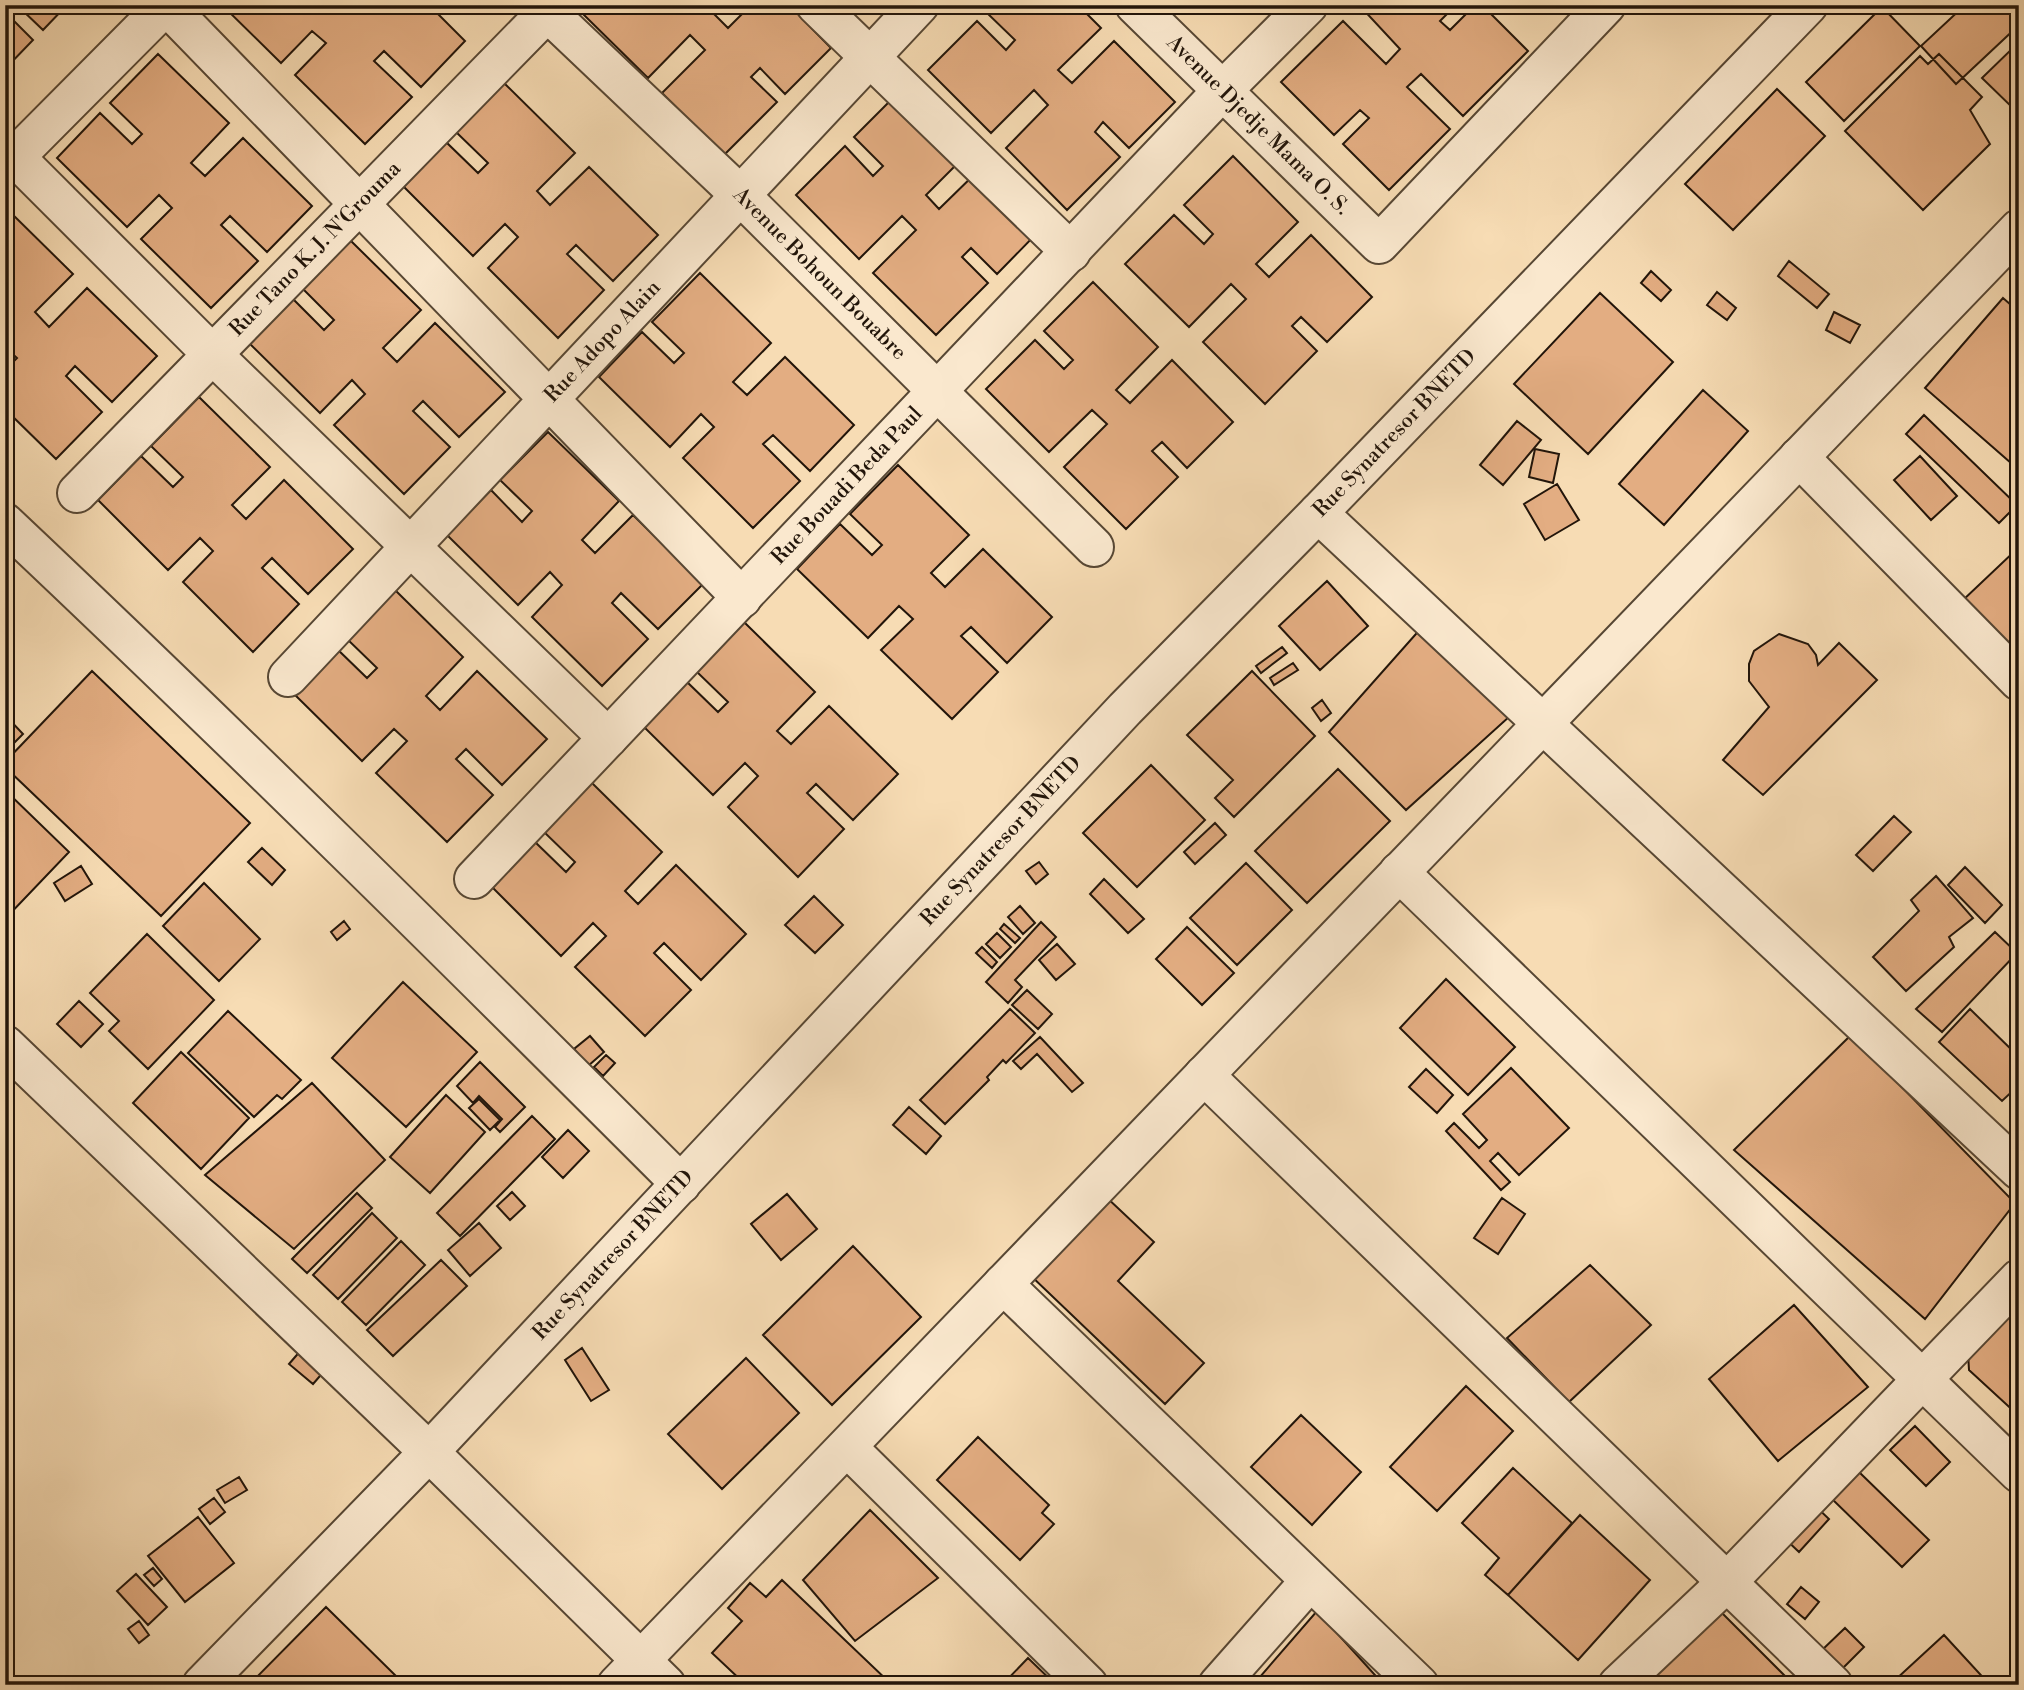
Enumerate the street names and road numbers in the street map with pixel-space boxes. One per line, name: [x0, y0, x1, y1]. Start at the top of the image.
street label: Avenue Djedje Mama O. S.: [1160, 29, 1355, 221]
street label: Rue Tano K. J. N'Grouma: [224, 156, 407, 342]
street label: Avenue Bohoun Bouabre: [727, 182, 912, 366]
street label: Rue Adopo Alain: [539, 275, 667, 408]
street label: Rue Synatresor BNETD: [1308, 344, 1482, 523]
street label: Rue Bouadi Beda Paul: [766, 401, 928, 570]
street label: Rue Synatresor BNETD: [915, 751, 1087, 932]
street label: Rue Synatresor BNETD: [527, 1165, 699, 1346]

